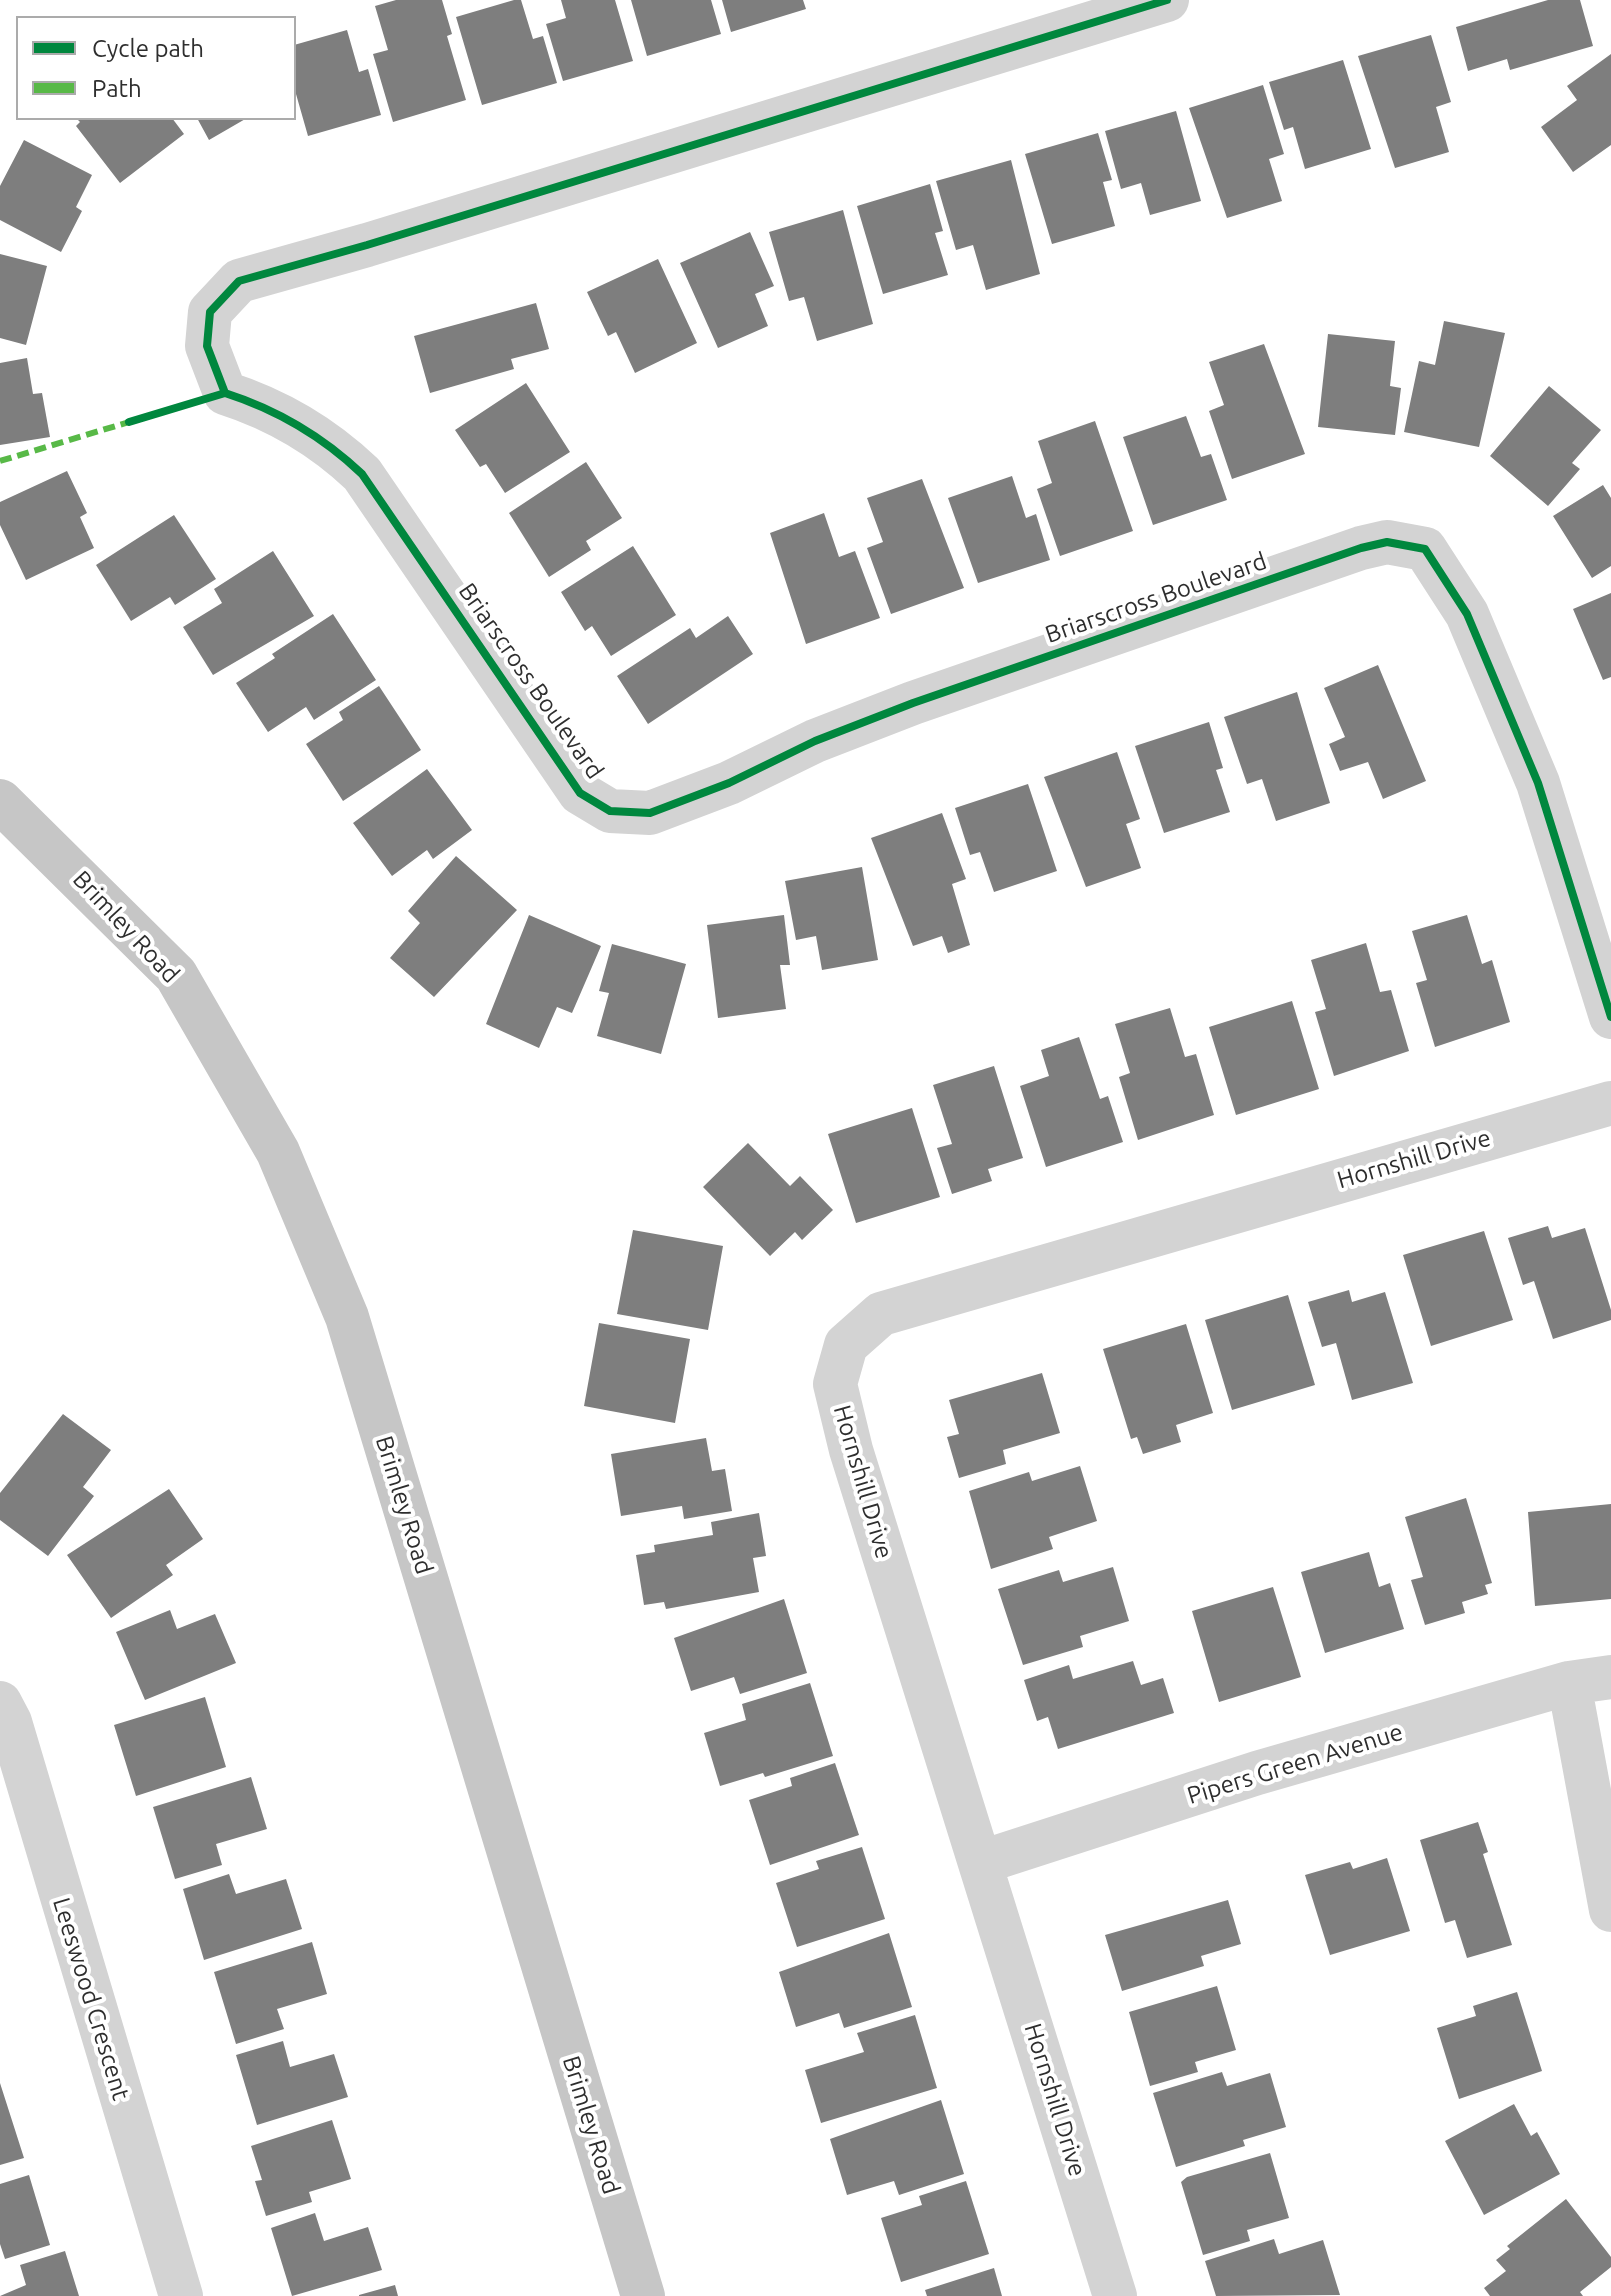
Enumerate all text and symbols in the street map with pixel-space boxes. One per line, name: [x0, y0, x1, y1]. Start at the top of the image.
legend: [16, 16, 296, 120]
text: Cycle path: [92, 35, 204, 62]
text: Path: [92, 75, 142, 102]
street label: Briarscross Boulevard: [1042, 547, 1270, 649]
street label: Briarscross Boulevard: [453, 578, 609, 784]
street label: Brimley Road: [67, 865, 185, 989]
street label: Hornshill Drive: [1334, 1123, 1494, 1195]
street label: Hornshill Drive: [827, 1402, 899, 1562]
street label: Brimley Road: [369, 1433, 439, 1577]
street label: Pipers Green Avenue: [1184, 1717, 1406, 1811]
street label: Leeswood Crescent: [46, 1894, 136, 2104]
street label: Hornshill Drive: [1018, 2020, 1092, 2180]
street label: Brimley Road: [556, 2053, 626, 2197]

